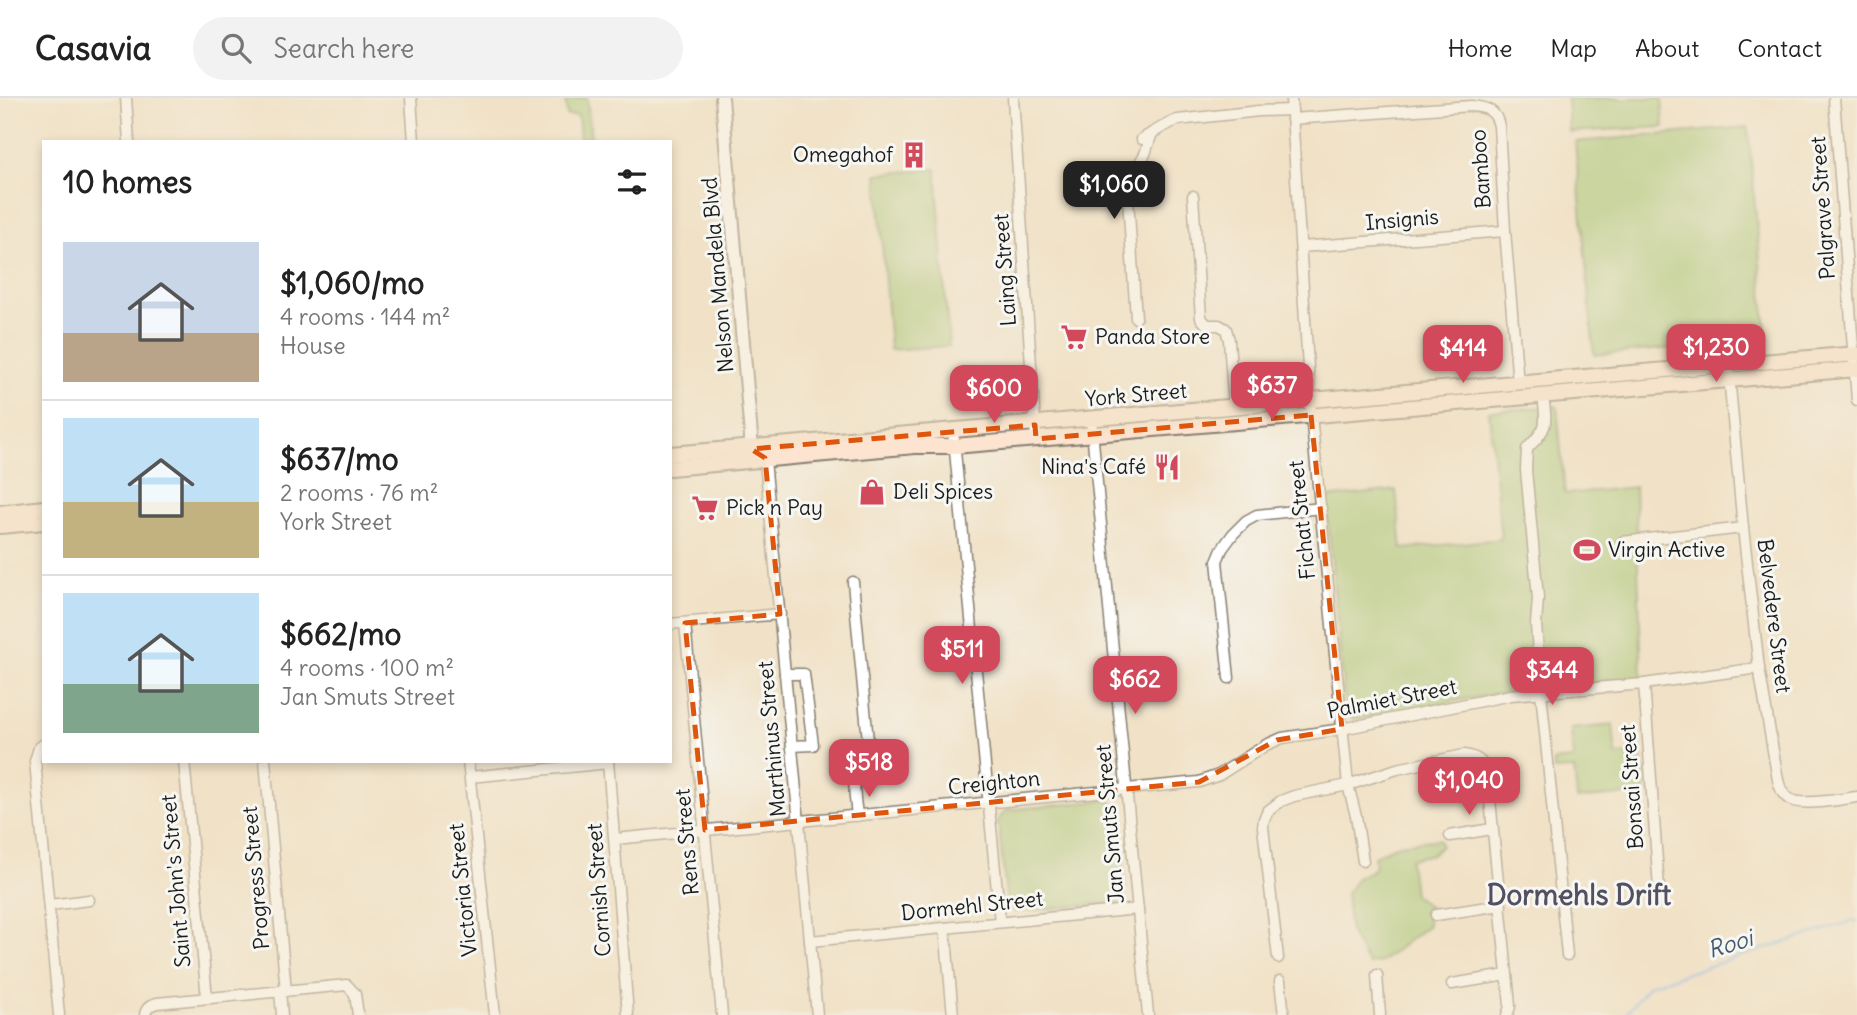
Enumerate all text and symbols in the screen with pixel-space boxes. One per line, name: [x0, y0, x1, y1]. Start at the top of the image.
search box: [193, 17, 683, 80]
text: Casavia: [35, 27, 151, 69]
icon: search: [217, 29, 255, 67]
text: Search here: [273, 32, 414, 65]
text: Home: [1448, 33, 1512, 63]
text: Map: [1550, 33, 1597, 63]
text: About: [1635, 33, 1699, 63]
text: Contact: [1737, 33, 1822, 63]
street label: Bamboo: [1464, 129, 1497, 210]
street label: Palgrave Street: [1804, 136, 1841, 281]
building icon: Omegahof: [899, 140, 929, 170]
place label: Omegahof: [793, 141, 894, 168]
pin: $1,060: [1057, 162, 1171, 221]
text: 10 homes: [63, 163, 192, 201]
icon: filters: [613, 163, 651, 201]
text: $1,060: [1079, 169, 1149, 198]
street label: Nelson Mandela Blvd: [696, 176, 739, 374]
street label: Insignis: [1364, 203, 1440, 236]
street label: Laing Street: [987, 213, 1022, 327]
text: $1,060/mo: [280, 264, 424, 302]
icon: home: [119, 270, 203, 354]
text: 4 rooms · 144 m²: [280, 302, 450, 331]
supermarket icon: Panda Store: [1059, 322, 1089, 352]
place label: Panda Store: [1095, 323, 1210, 350]
pin: $1,230: [1659, 324, 1773, 384]
pin: $414: [1422, 326, 1504, 385]
text: House: [280, 331, 346, 360]
text: $1,230: [1682, 332, 1750, 361]
text: $414: [1439, 333, 1487, 362]
pin: $637: [1231, 362, 1313, 422]
pin: $600: [953, 366, 1035, 425]
text: $637: [1247, 370, 1297, 399]
text: $600: [966, 373, 1022, 402]
street label: York Street: [1084, 377, 1188, 412]
text: $637/mo: [280, 440, 399, 478]
icon: home: [119, 446, 203, 530]
restaurant icon: Nina's Café: [1152, 452, 1182, 482]
place label: Nina's Café: [1041, 453, 1146, 480]
street label: Fichat Street: [1282, 459, 1321, 581]
shop icon: Deli Spices: [857, 477, 887, 507]
text: 2 rooms · 76 m²: [280, 478, 438, 507]
place label: Deli Spices: [893, 478, 993, 505]
supermarket icon: Pick n Pay: [690, 493, 720, 523]
place label: Pick n Pay: [726, 494, 823, 521]
text: York Street: [280, 507, 392, 536]
sports icon: Virgin Active: [1572, 535, 1602, 565]
place label: Virgin Active: [1608, 536, 1725, 563]
street label: Belvedere Street: [1752, 537, 1797, 695]
text: $662/mo: [280, 615, 401, 653]
icon: home: [119, 621, 203, 705]
pin: $511: [921, 626, 1003, 686]
text: $511: [940, 634, 984, 663]
pin: $344: [1511, 648, 1593, 707]
text: 4 rooms · 100 m²: [280, 653, 454, 682]
text: $344: [1526, 655, 1578, 684]
pin: $662: [1094, 656, 1176, 716]
street label: Marthinus Street: [751, 660, 792, 818]
text: $662: [1109, 664, 1161, 693]
street label: Palmiet Street: [1325, 673, 1459, 724]
text: Jan Smuts Street: [280, 682, 455, 711]
street label: Bonsai Street: [1614, 724, 1649, 850]
pin: $518: [828, 740, 910, 799]
street label: Jan Smuts Street: [1089, 743, 1130, 905]
text: $518: [845, 747, 893, 776]
pin: $1,040: [1412, 758, 1526, 817]
street label: Creighton: [947, 764, 1041, 801]
text: $1,040: [1434, 765, 1504, 794]
street label: Rens Street: [668, 788, 705, 897]
street label: Saint John's Street: [154, 793, 197, 969]
street label: Progress Street: [236, 805, 275, 951]
street label: Victoria Street: [442, 822, 483, 958]
street label: Cornish Street: [580, 822, 617, 958]
district label: Dormehls Drift: [1487, 877, 1672, 913]
street label: Dormehl Street: [899, 885, 1044, 926]
water label: Rooi: [1704, 922, 1759, 964]

